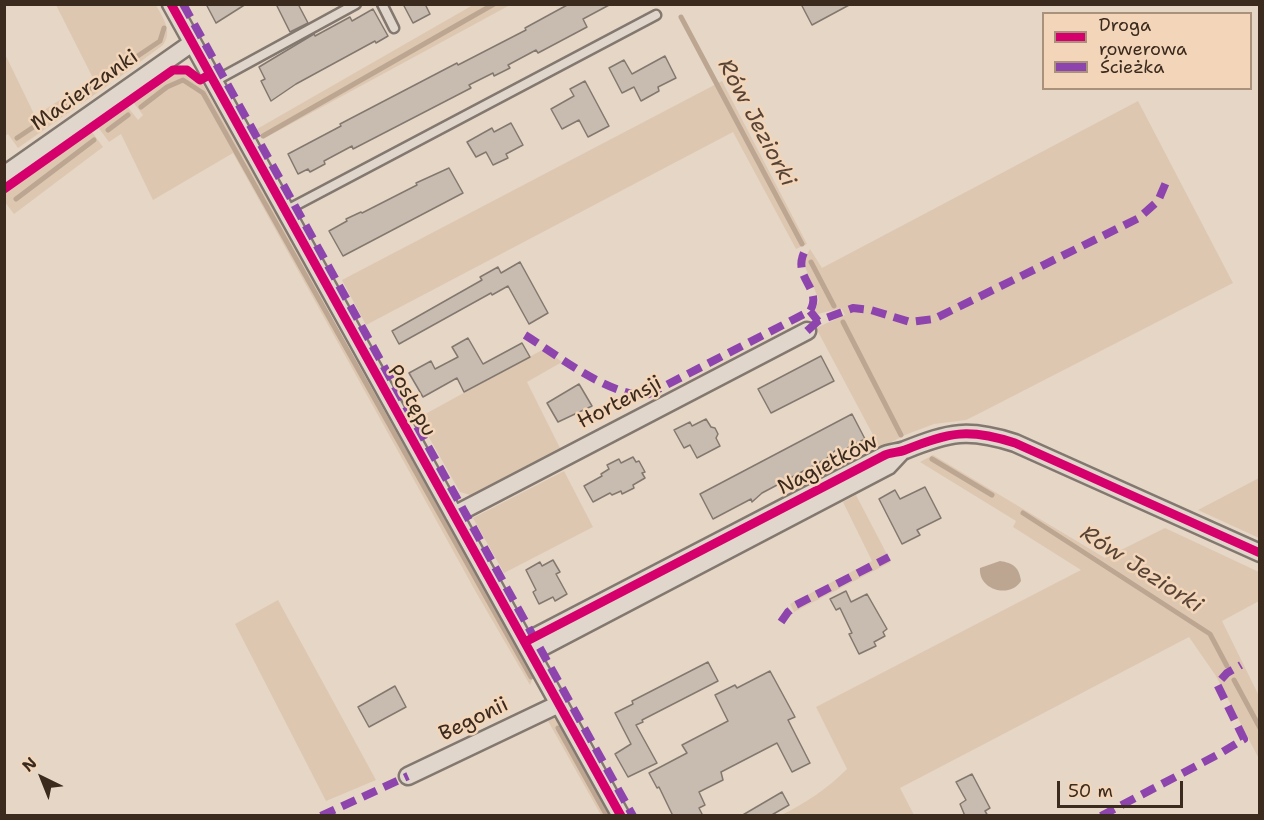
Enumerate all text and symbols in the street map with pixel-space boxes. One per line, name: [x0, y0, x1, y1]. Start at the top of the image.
legend: [1042, 12, 1252, 90]
text: Droga rowerowa: [1099, 13, 1187, 61]
street label: Macierzanki: [27, 45, 143, 137]
water label: Rów Jeziorki: [711, 55, 801, 191]
text: Ścieżka: [1100, 55, 1164, 79]
street label: Postępu: [381, 361, 441, 441]
street label: Hortensji: [574, 371, 666, 435]
street label: Nagietków: [774, 429, 882, 501]
water label: Rów Jeziorki: [1075, 521, 1207, 619]
street label: Begonii: [435, 692, 513, 748]
north arrow: [12, 748, 72, 808]
text: N: [18, 752, 41, 776]
scale bar: [1060, 769, 1186, 807]
text: 50 m: [1068, 779, 1113, 803]

